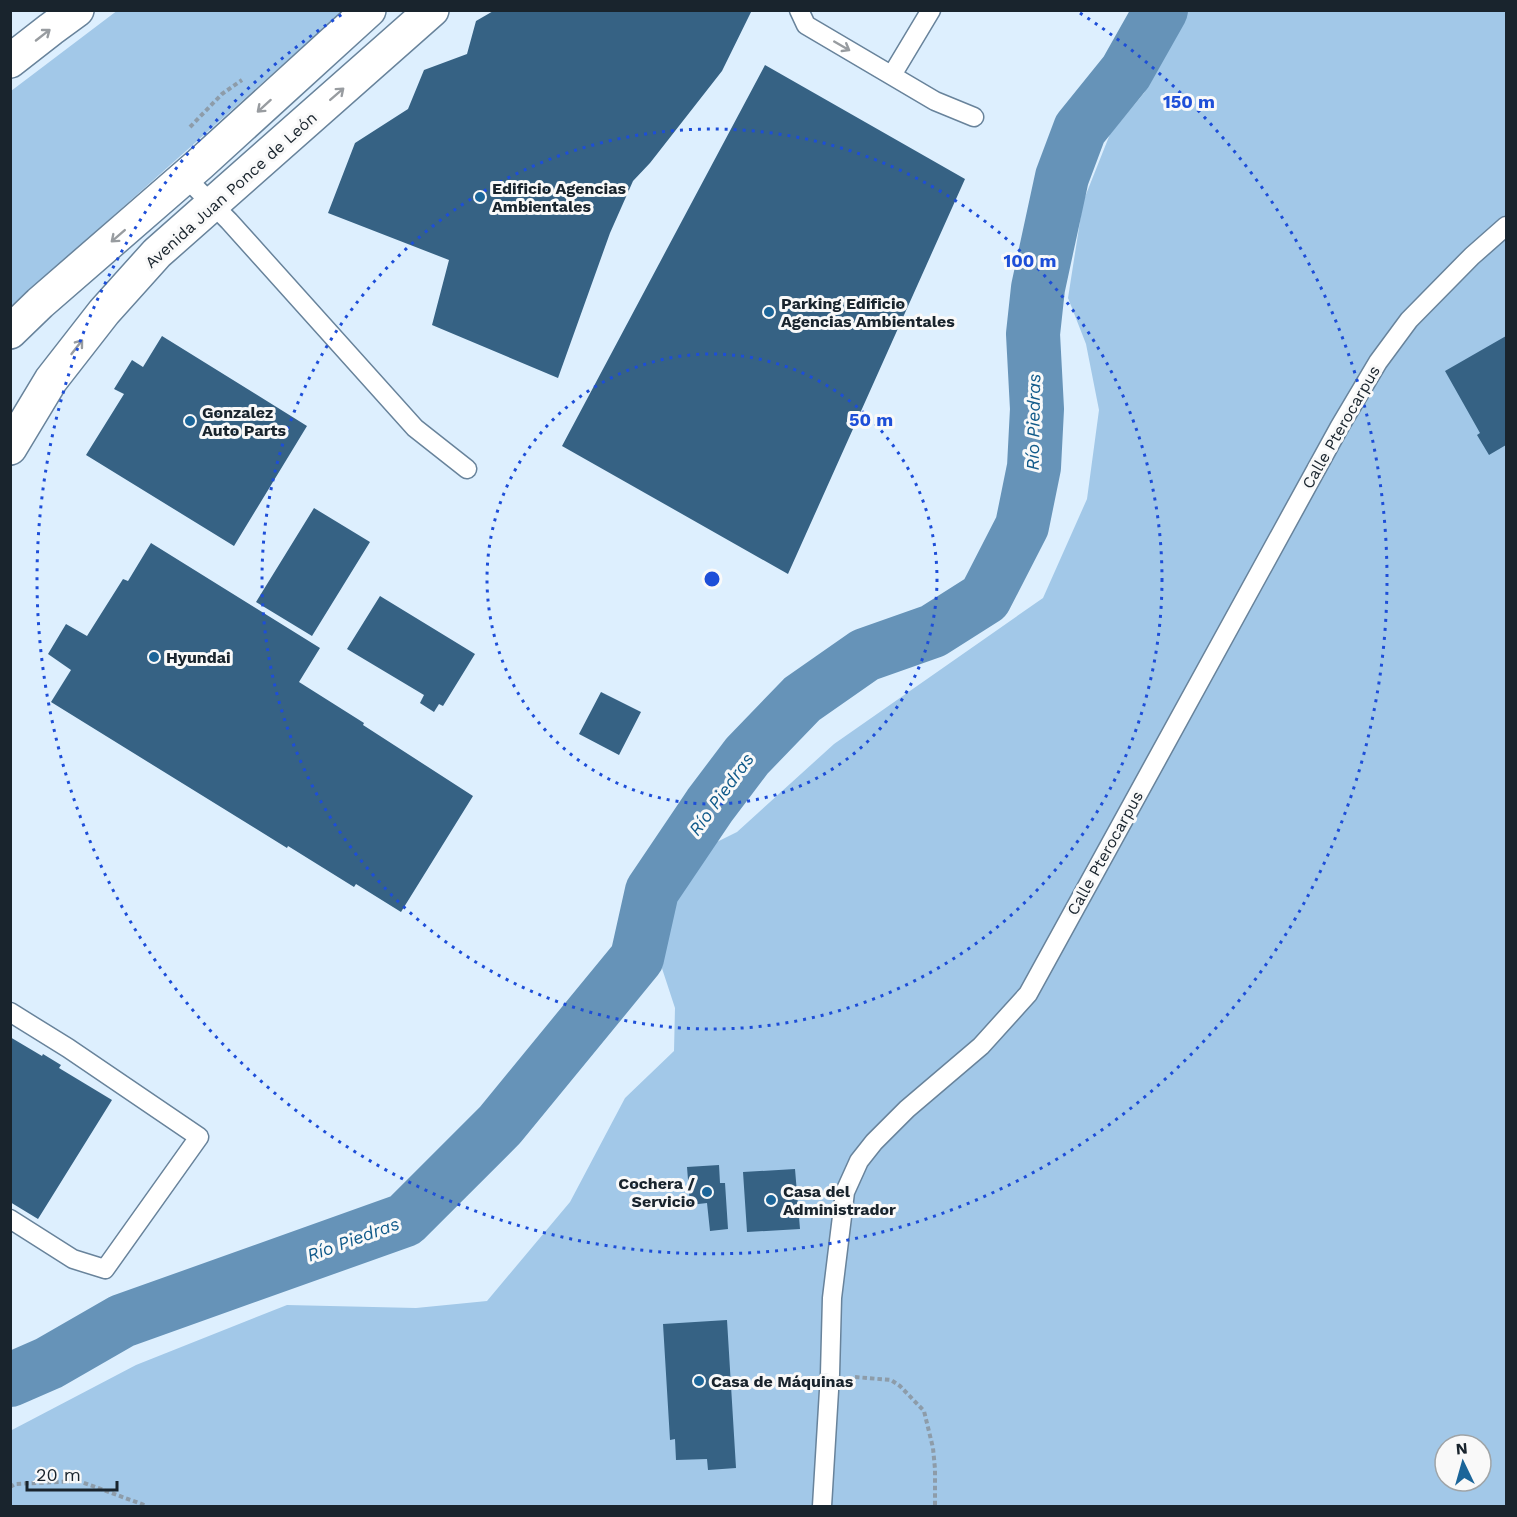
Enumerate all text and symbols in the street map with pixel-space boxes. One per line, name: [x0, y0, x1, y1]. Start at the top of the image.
one-way arrow: [35, 29, 51, 42]
one-way arrow: [833, 40, 850, 52]
one-way arrow: [329, 88, 345, 101]
text: 150 m: [1163, 91, 1215, 112]
one-way arrow: [257, 99, 272, 113]
street label: Avenida Juan Ponce de León: [141, 108, 321, 272]
place label: Edificio Agencias Ambientales: [492, 179, 626, 216]
marker: Edificio Agencias Ambientales: [473, 190, 487, 204]
one-way arrow: [110, 229, 126, 242]
text: 100 m: [1003, 250, 1057, 271]
place label: Parking Edificio Agencias Ambientales: [781, 294, 955, 331]
marker: Parking Edificio Agencias Ambientales: [762, 305, 776, 319]
one-way arrow: [71, 339, 83, 355]
street label: Calle Pterocarpus: [1298, 362, 1384, 492]
water label: Río Piedras: [1022, 373, 1044, 471]
place label: Gonzalez Auto Parts: [202, 403, 286, 440]
text: 50 m: [849, 409, 893, 430]
marker: Gonzalez Auto Parts: [183, 414, 197, 428]
centre of rings: [702, 569, 722, 589]
place label: Hyundai: [166, 648, 231, 667]
marker: Hyundai: [147, 650, 161, 664]
water label: Río Piedras: [684, 749, 758, 839]
street label: Calle Pterocarpus: [1063, 788, 1147, 918]
place label: Cochera / Servicio: [618, 1174, 696, 1211]
place label: Casa del Administrador: [783, 1182, 896, 1219]
marker: Cochera / Servicio: [700, 1185, 714, 1199]
marker: Casa del Administrador: [764, 1193, 778, 1207]
water label: Río Piedras: [304, 1213, 402, 1265]
place label: Casa de Máquinas: [711, 1372, 854, 1391]
marker: Casa de Máquinas: [692, 1374, 706, 1388]
north arrow: [1433, 1433, 1493, 1493]
text: N: [1455, 1439, 1468, 1459]
scale bar: [27, 1454, 117, 1492]
text: 20 m: [36, 1464, 81, 1485]

